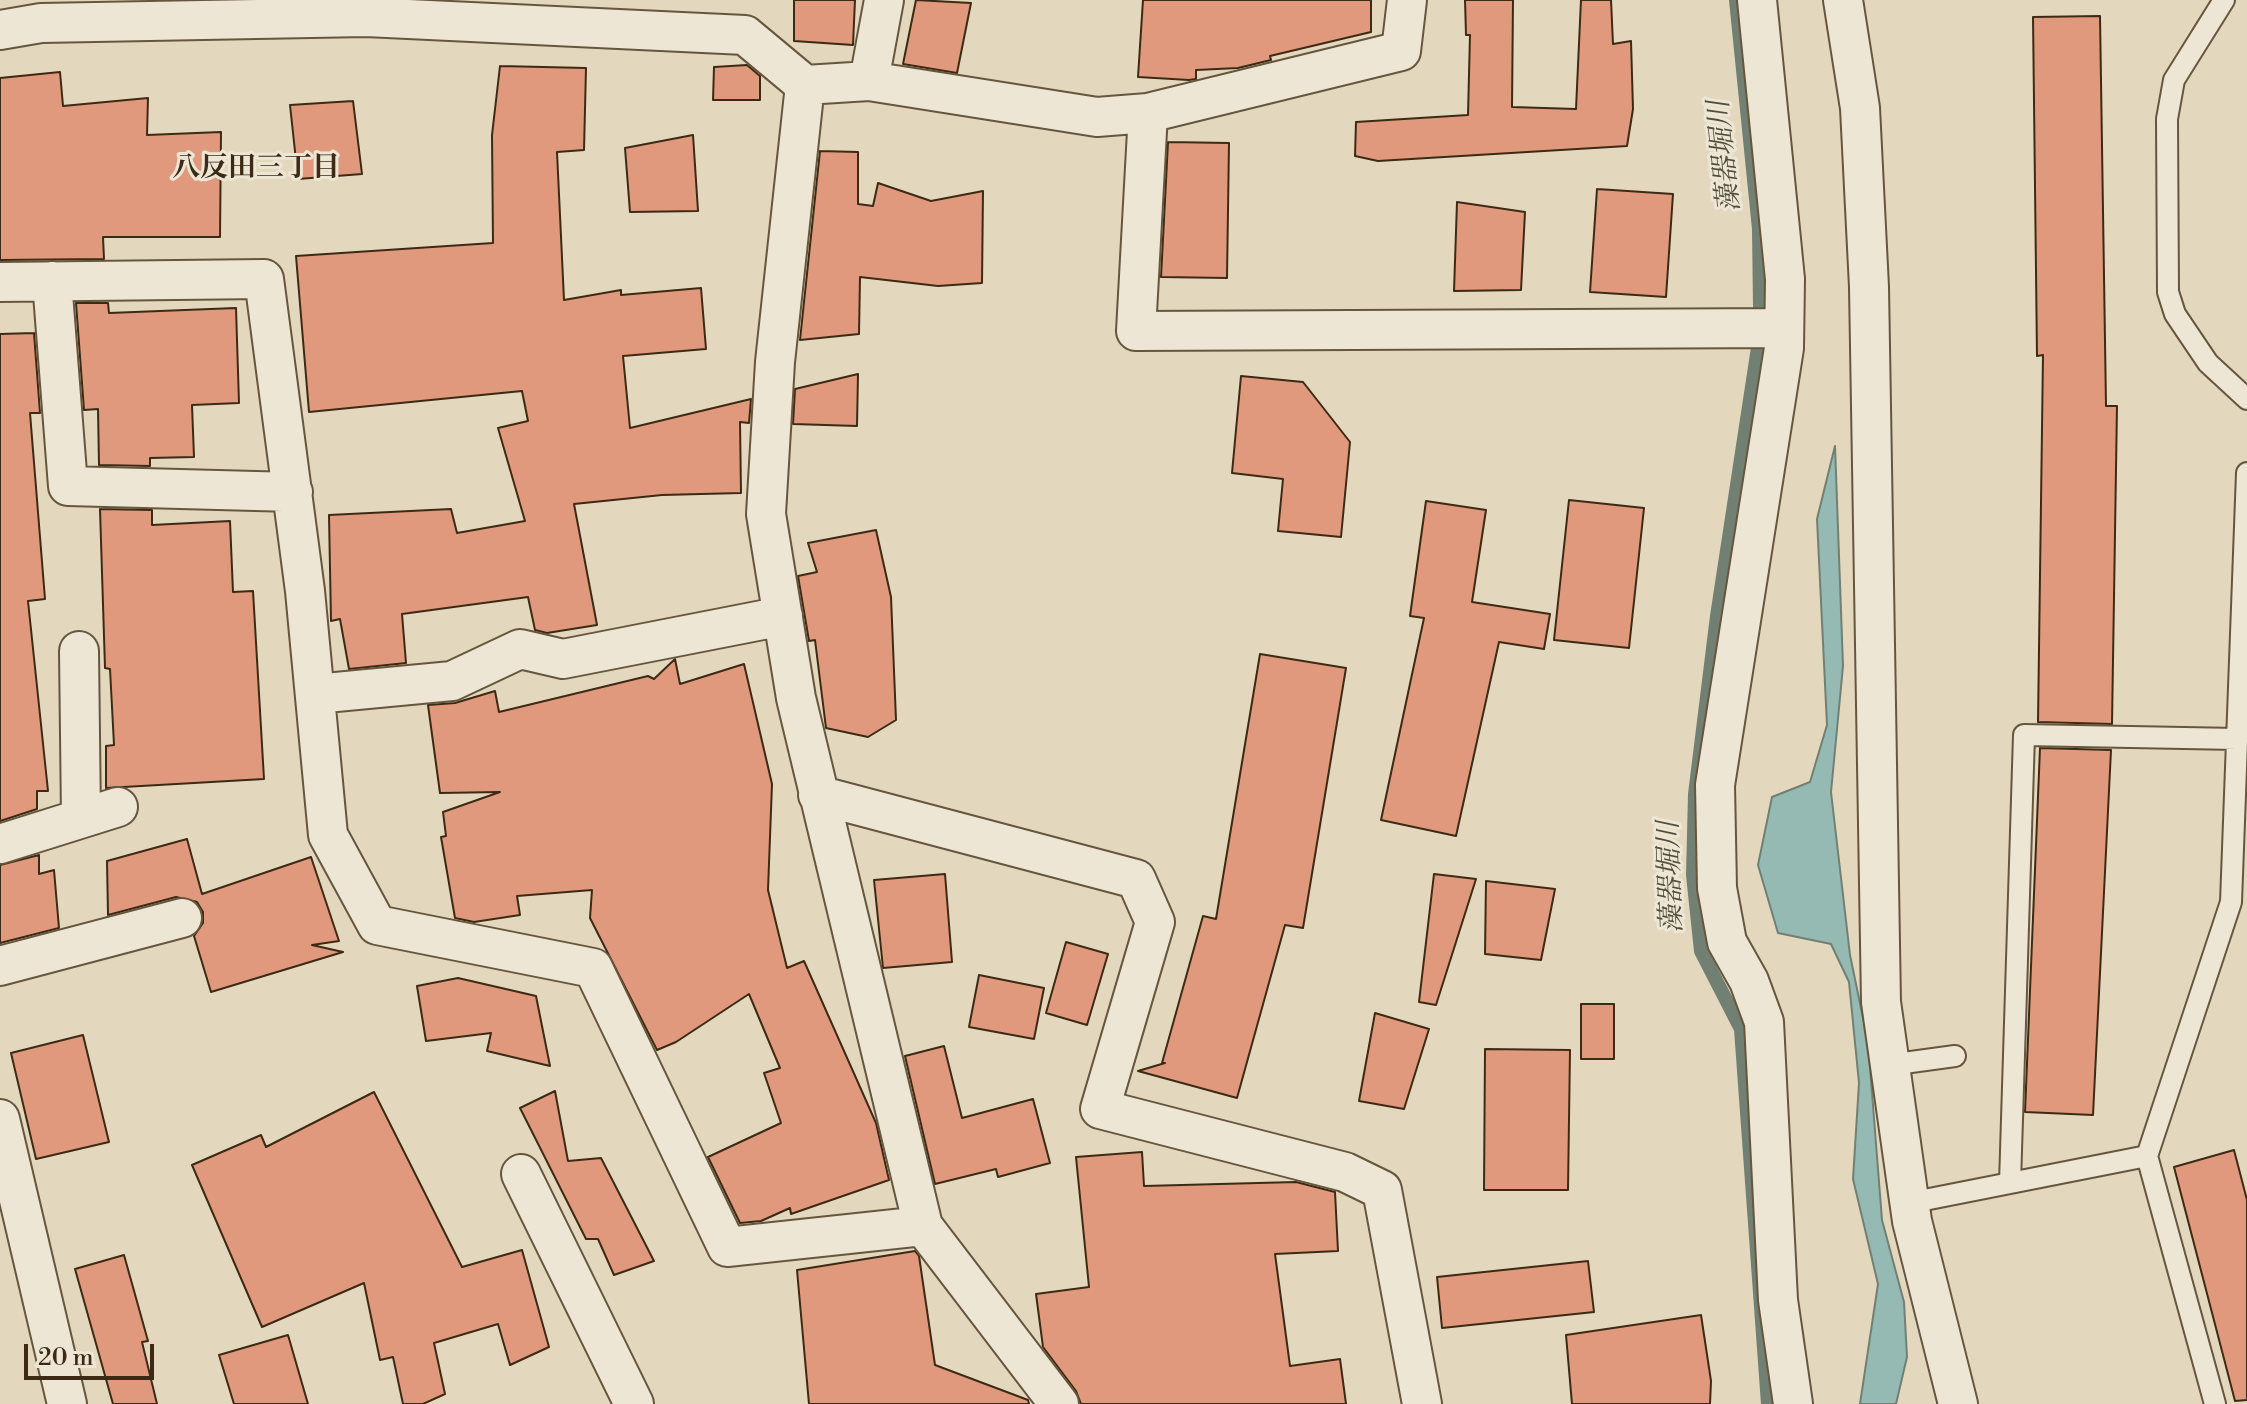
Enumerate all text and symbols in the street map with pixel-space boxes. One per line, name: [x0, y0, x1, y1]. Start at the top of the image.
water label: 藻器堀川: [1703, 99, 1749, 213]
district label: 八反田三丁目: [172, 152, 340, 186]
water label: 藻器堀川: [1653, 820, 1691, 934]
scale bar: [28, 1328, 158, 1378]
text: 20 m: [38, 1343, 94, 1373]

